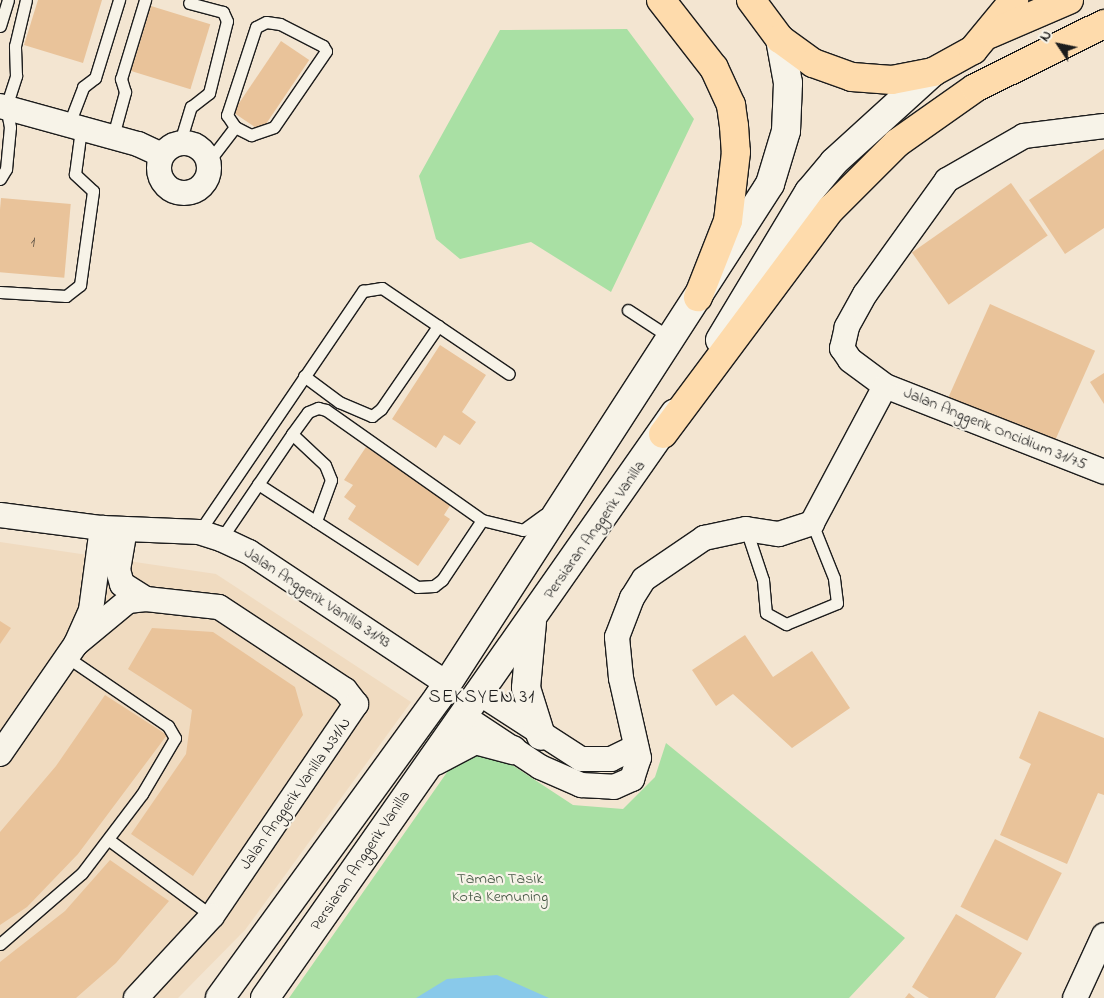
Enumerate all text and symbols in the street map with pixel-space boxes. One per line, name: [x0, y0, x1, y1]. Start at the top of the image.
north arrow: [1034, 20, 1084, 70]
text: N: [1035, 27, 1057, 46]
house number: 1: [31, 235, 35, 251]
street label: Jalan Anggerik Oncidium 31/75: [901, 383, 1089, 475]
street label: Persiaran Anggerik Vanilla: [540, 457, 650, 603]
street label: Jalan Anggerik Vanilla 31/93: [240, 543, 394, 653]
district label: SEKSYEN 31: [427, 687, 537, 709]
street label: Jalan Anggerik Vanilla N31/N: [236, 714, 356, 874]
street label: Persiaran Anggerik Vanilla: [307, 787, 415, 935]
park label: Taman Tasik Kota Kemuning: [452, 869, 548, 907]

